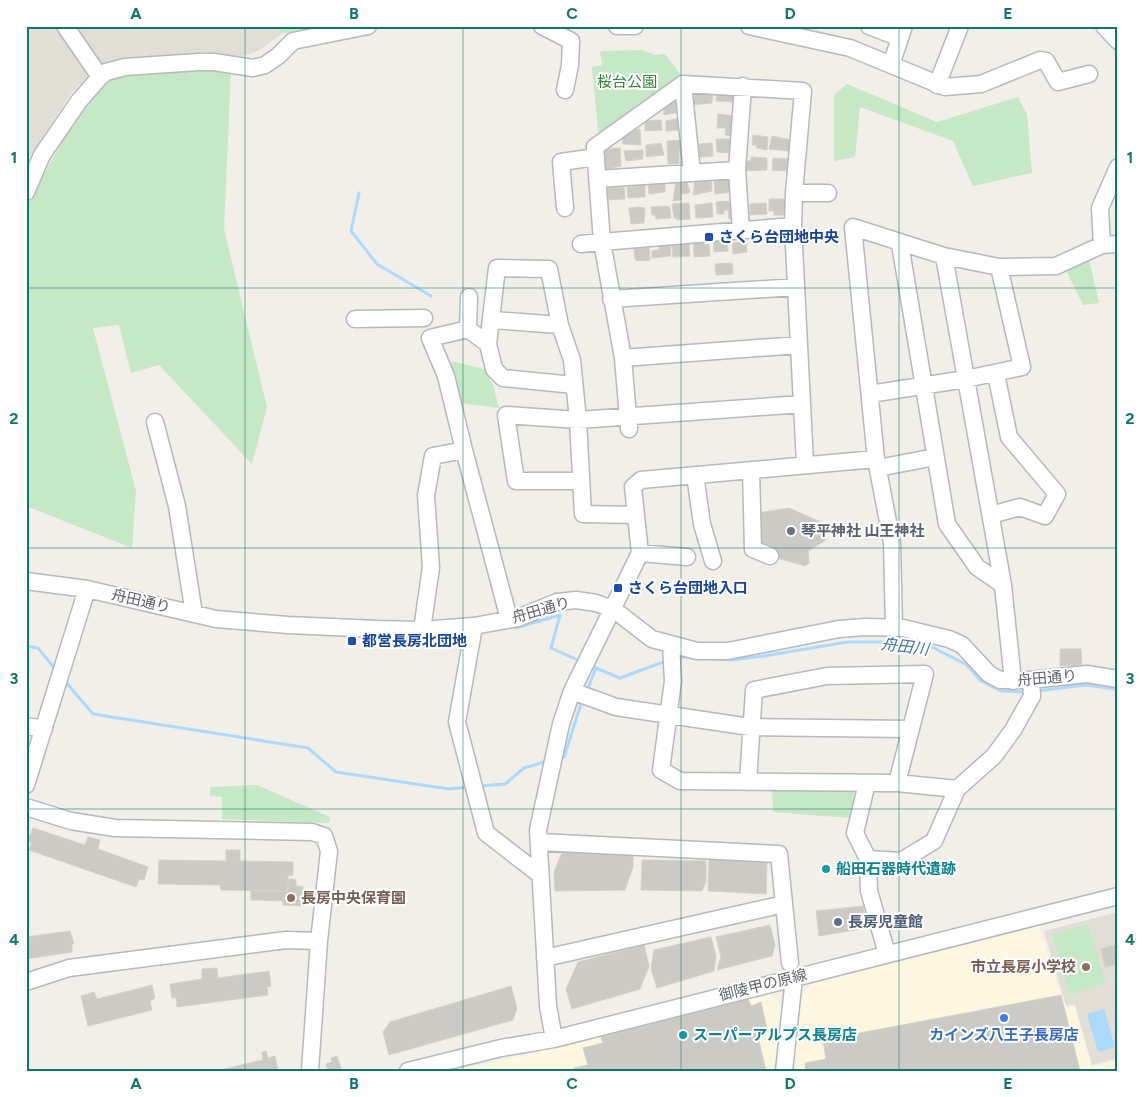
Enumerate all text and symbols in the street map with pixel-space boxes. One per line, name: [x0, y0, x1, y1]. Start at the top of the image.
text: A: [130, 4, 142, 23]
text: B: [349, 4, 359, 23]
text: C: [566, 4, 578, 23]
text: D: [784, 4, 796, 23]
text: E: [1003, 4, 1013, 23]
park label: 桜台公園: [597, 73, 657, 91]
text: 1: [11, 148, 17, 167]
text: 1: [1127, 148, 1133, 167]
place label: さくら台団地中央: [719, 228, 839, 246]
marker: さくら台団地中央: [703, 231, 715, 243]
text: 2: [9, 409, 19, 428]
text: 2: [1125, 409, 1135, 428]
place label: 琴平神社 山王神社: [801, 522, 925, 540]
marker: 琴平神社 山王神社: [785, 525, 797, 537]
place label: さくら台団地入口: [628, 579, 748, 597]
marker: さくら台団地入口: [612, 582, 624, 594]
street label: 舟田通り: [110, 585, 172, 617]
street label: 舟田通り: [510, 593, 572, 627]
place label: 都営長房北団地: [362, 632, 467, 650]
water label: 舟田川: [880, 634, 932, 659]
marker: 都営長房北団地: [346, 635, 358, 647]
street label: 舟田通り: [1016, 666, 1078, 690]
text: 3: [10, 669, 19, 688]
text: 3: [1126, 669, 1135, 688]
place label: 船田石器時代遺跡: [836, 860, 956, 878]
marker: 船田石器時代遺跡: [820, 863, 832, 875]
place label: 長房中央保育園: [301, 889, 406, 907]
marker: 長房中央保育園: [285, 892, 297, 904]
place label: 長房児童館: [848, 913, 923, 931]
marker: 長房児童館: [832, 916, 844, 928]
text: 4: [9, 930, 19, 949]
text: 4: [1125, 930, 1135, 949]
place label: 市立長房小学校: [971, 958, 1076, 976]
marker: 市立長房小学校: [1080, 961, 1092, 973]
street label: 御陵甲の原線: [717, 965, 809, 1005]
marker: カインズ八王子長房店: [998, 1012, 1010, 1024]
place label: スーパーアルプス長房店: [693, 1026, 857, 1044]
place label: カインズ八王子長房店: [929, 1026, 1079, 1044]
marker: スーパーアルプス長房店: [677, 1029, 689, 1041]
text: A: [130, 1074, 142, 1093]
text: B: [349, 1074, 359, 1093]
text: C: [566, 1074, 578, 1093]
text: D: [784, 1074, 796, 1093]
text: E: [1003, 1074, 1013, 1093]

